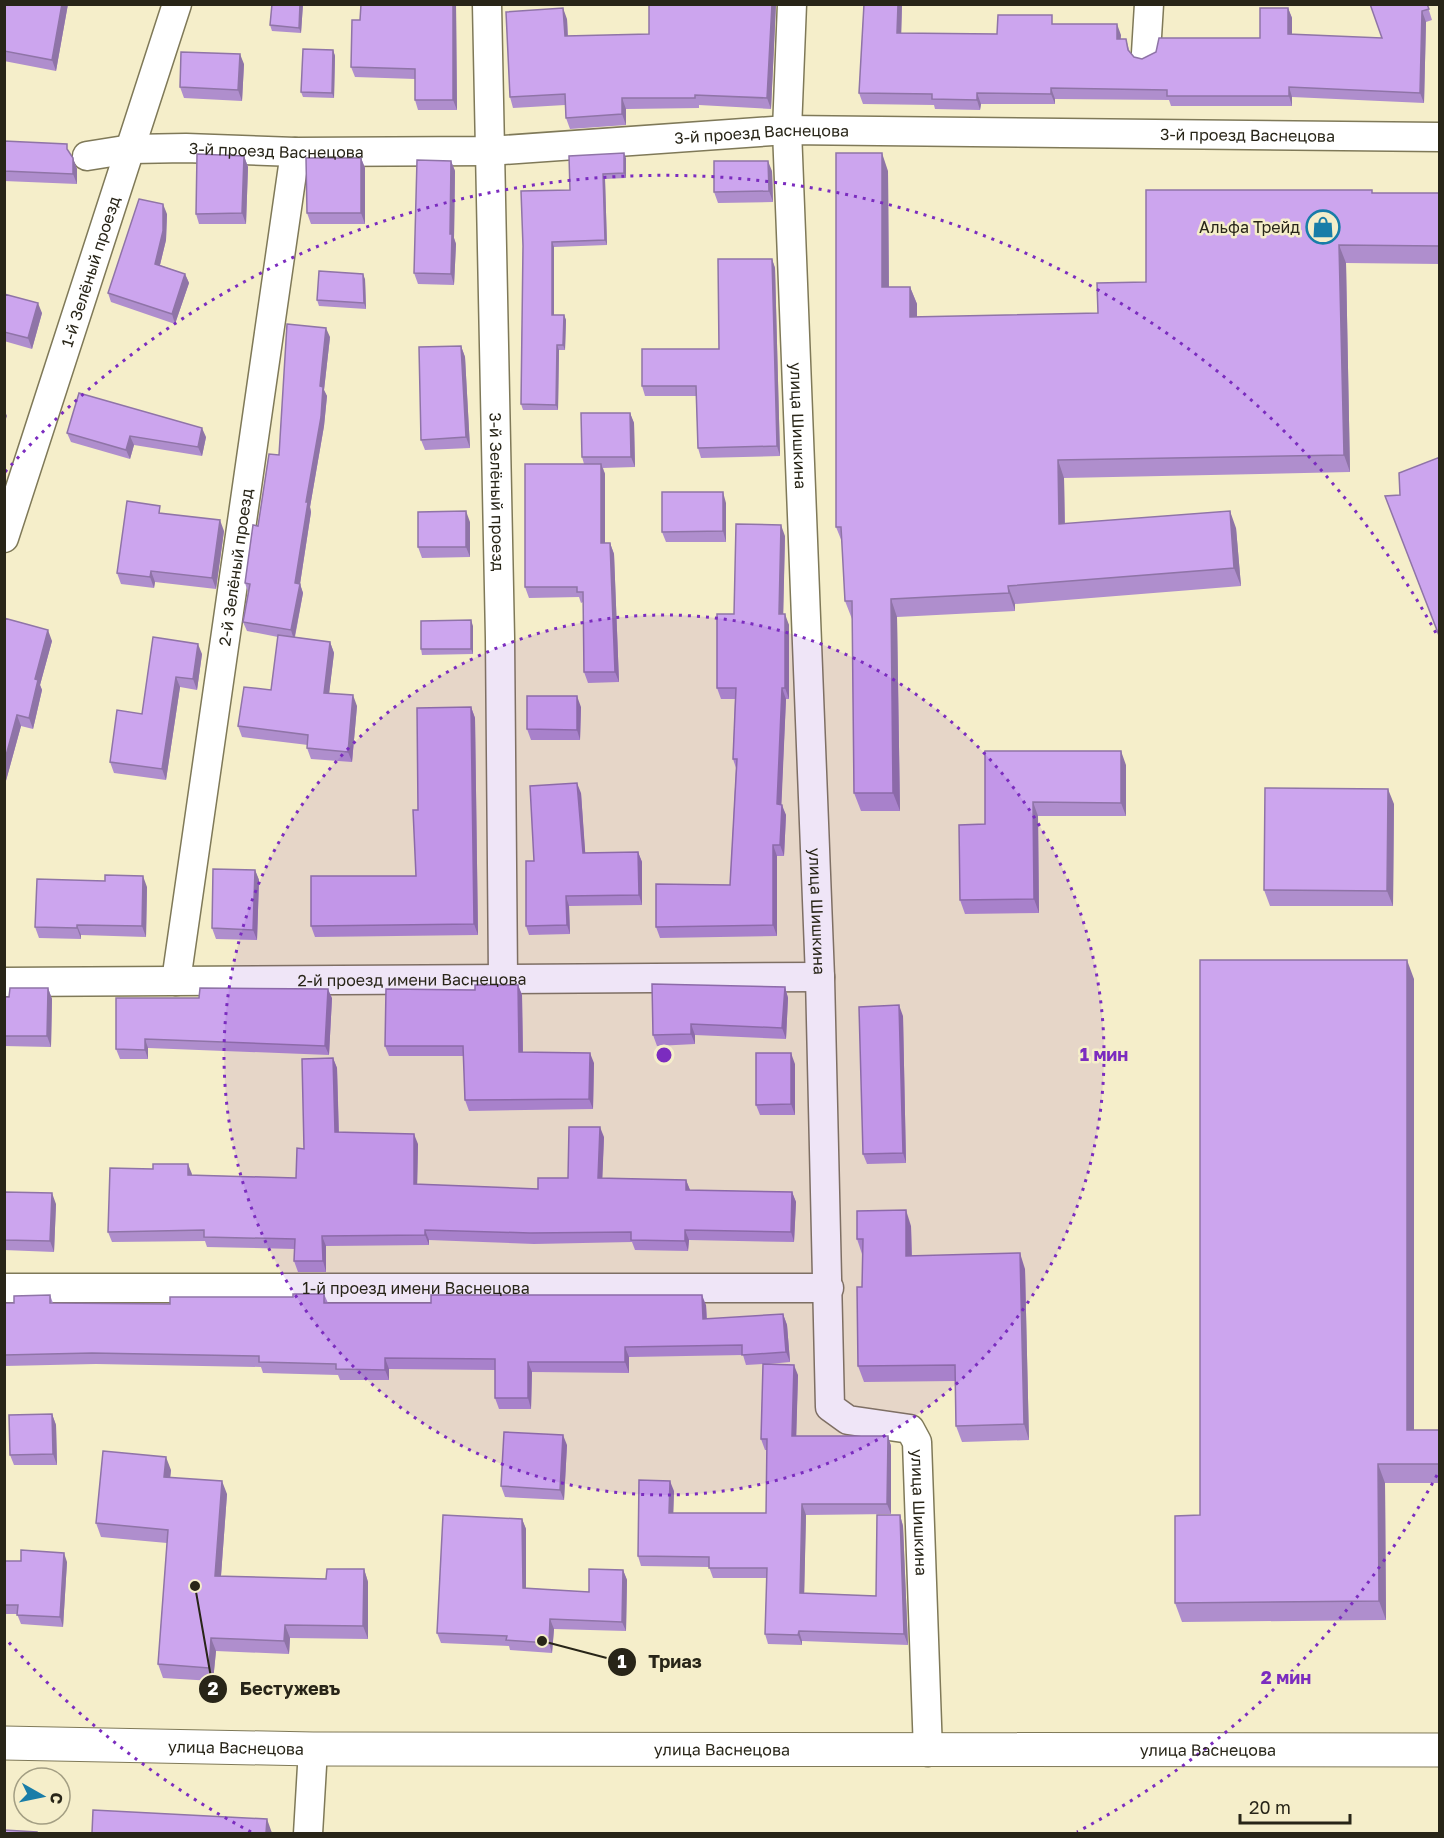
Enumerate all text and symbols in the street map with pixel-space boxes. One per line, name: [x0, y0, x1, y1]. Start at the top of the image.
street label: 3-й проезд Васнецова: [674, 120, 849, 148]
street label: 3-й проезд Васнецова: [1160, 124, 1335, 146]
street label: 3-й проезд Васнецова: [189, 138, 364, 162]
street label: 1-й Зелёный проезд: [57, 193, 124, 350]
shop icon: Альфа Трейд: [1305, 209, 1341, 245]
place label: Альфа Трейд: [1199, 217, 1300, 237]
street label: улица Шишкина: [786, 362, 811, 490]
street label: 3-й Зелёный проезд: [485, 412, 509, 572]
street label: 2-й Зелёный проезд: [214, 487, 257, 647]
street label: улица Шишкина: [805, 847, 830, 975]
street label: 2-й проезд имени Васнецова: [297, 969, 527, 990]
text: 1 мин: [1080, 1043, 1128, 1065]
centre of rings: [654, 1045, 674, 1065]
street label: 1-й проезд имени Васнецова: [302, 1278, 530, 1298]
street label: улица Шишкина: [907, 1449, 932, 1576]
callout: Триаз: [607, 1644, 714, 1680]
text: 1: [617, 1650, 627, 1672]
text: Триаз: [648, 1650, 702, 1672]
text: 2 мин: [1261, 1666, 1311, 1688]
callout: Бестужевъ: [198, 1671, 353, 1707]
text: 2: [208, 1677, 219, 1699]
text: Бестужевъ: [240, 1677, 340, 1699]
street label: улица Васнецова: [168, 1736, 304, 1759]
street label: улица Васнецова: [654, 1739, 790, 1759]
street label: улица Васнецова: [1140, 1740, 1276, 1760]
north arrow: [12, 1766, 72, 1826]
scale bar: [1240, 1787, 1350, 1825]
text: С: [46, 1791, 68, 1806]
text: 20 m: [1249, 1796, 1291, 1818]

